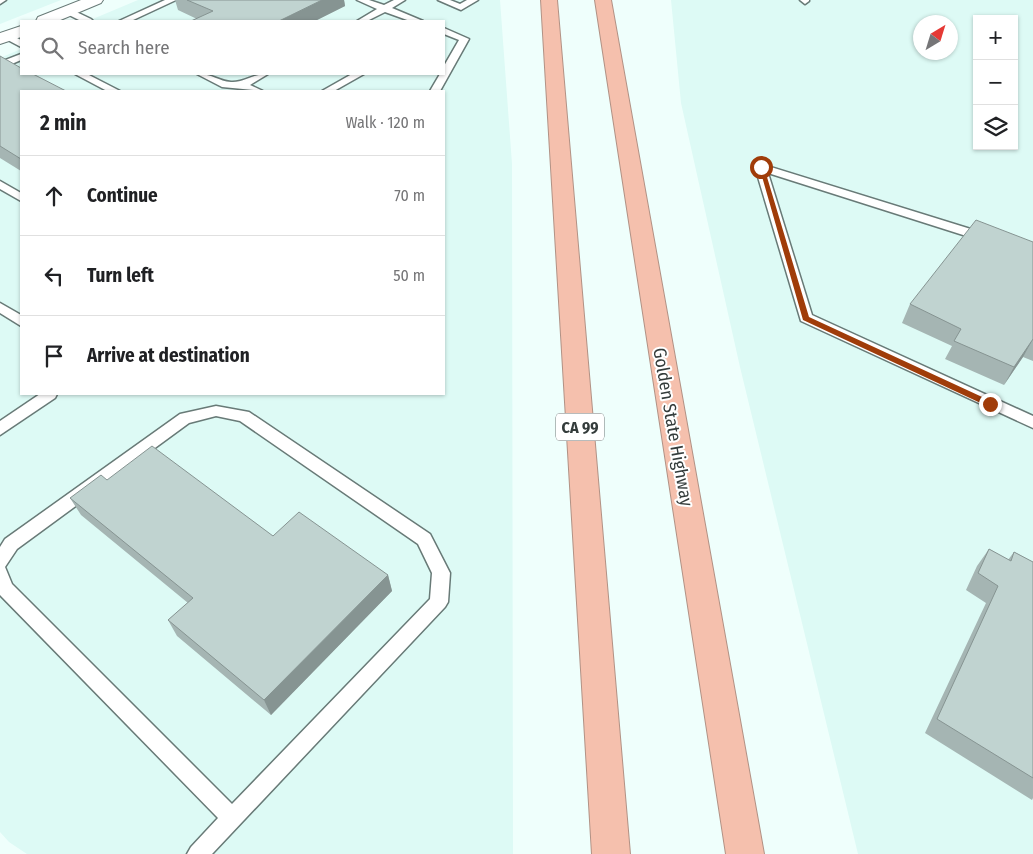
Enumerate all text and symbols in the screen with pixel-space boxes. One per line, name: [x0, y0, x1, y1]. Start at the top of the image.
north arrow: [913, 15, 958, 60]
map controls: [973, 15, 1018, 150]
button: +: [973, 15, 1018, 60]
search box: [20, 20, 445, 75]
icon: search: [38, 34, 66, 62]
text: Search here: [78, 36, 170, 59]
button: −: [973, 60, 1018, 105]
button: layers: [973, 105, 1018, 150]
text: 2 min: [40, 110, 87, 136]
text: Walk · 120 m: [346, 113, 425, 132]
route start: [750, 156, 773, 179]
icon: ahead: [40, 182, 68, 210]
text: Continue: [87, 184, 158, 207]
text: 70 m: [394, 186, 425, 205]
icon: left: [40, 262, 68, 290]
text: Turn left: [87, 264, 154, 287]
text: 50 m: [393, 266, 425, 285]
icon: arrive: [40, 342, 68, 370]
text: Arrive at destination: [87, 344, 250, 367]
street label: Golden State Highway: [648, 346, 698, 508]
route end: [979, 393, 1002, 416]
road number: CA 99: [556, 414, 604, 441]

